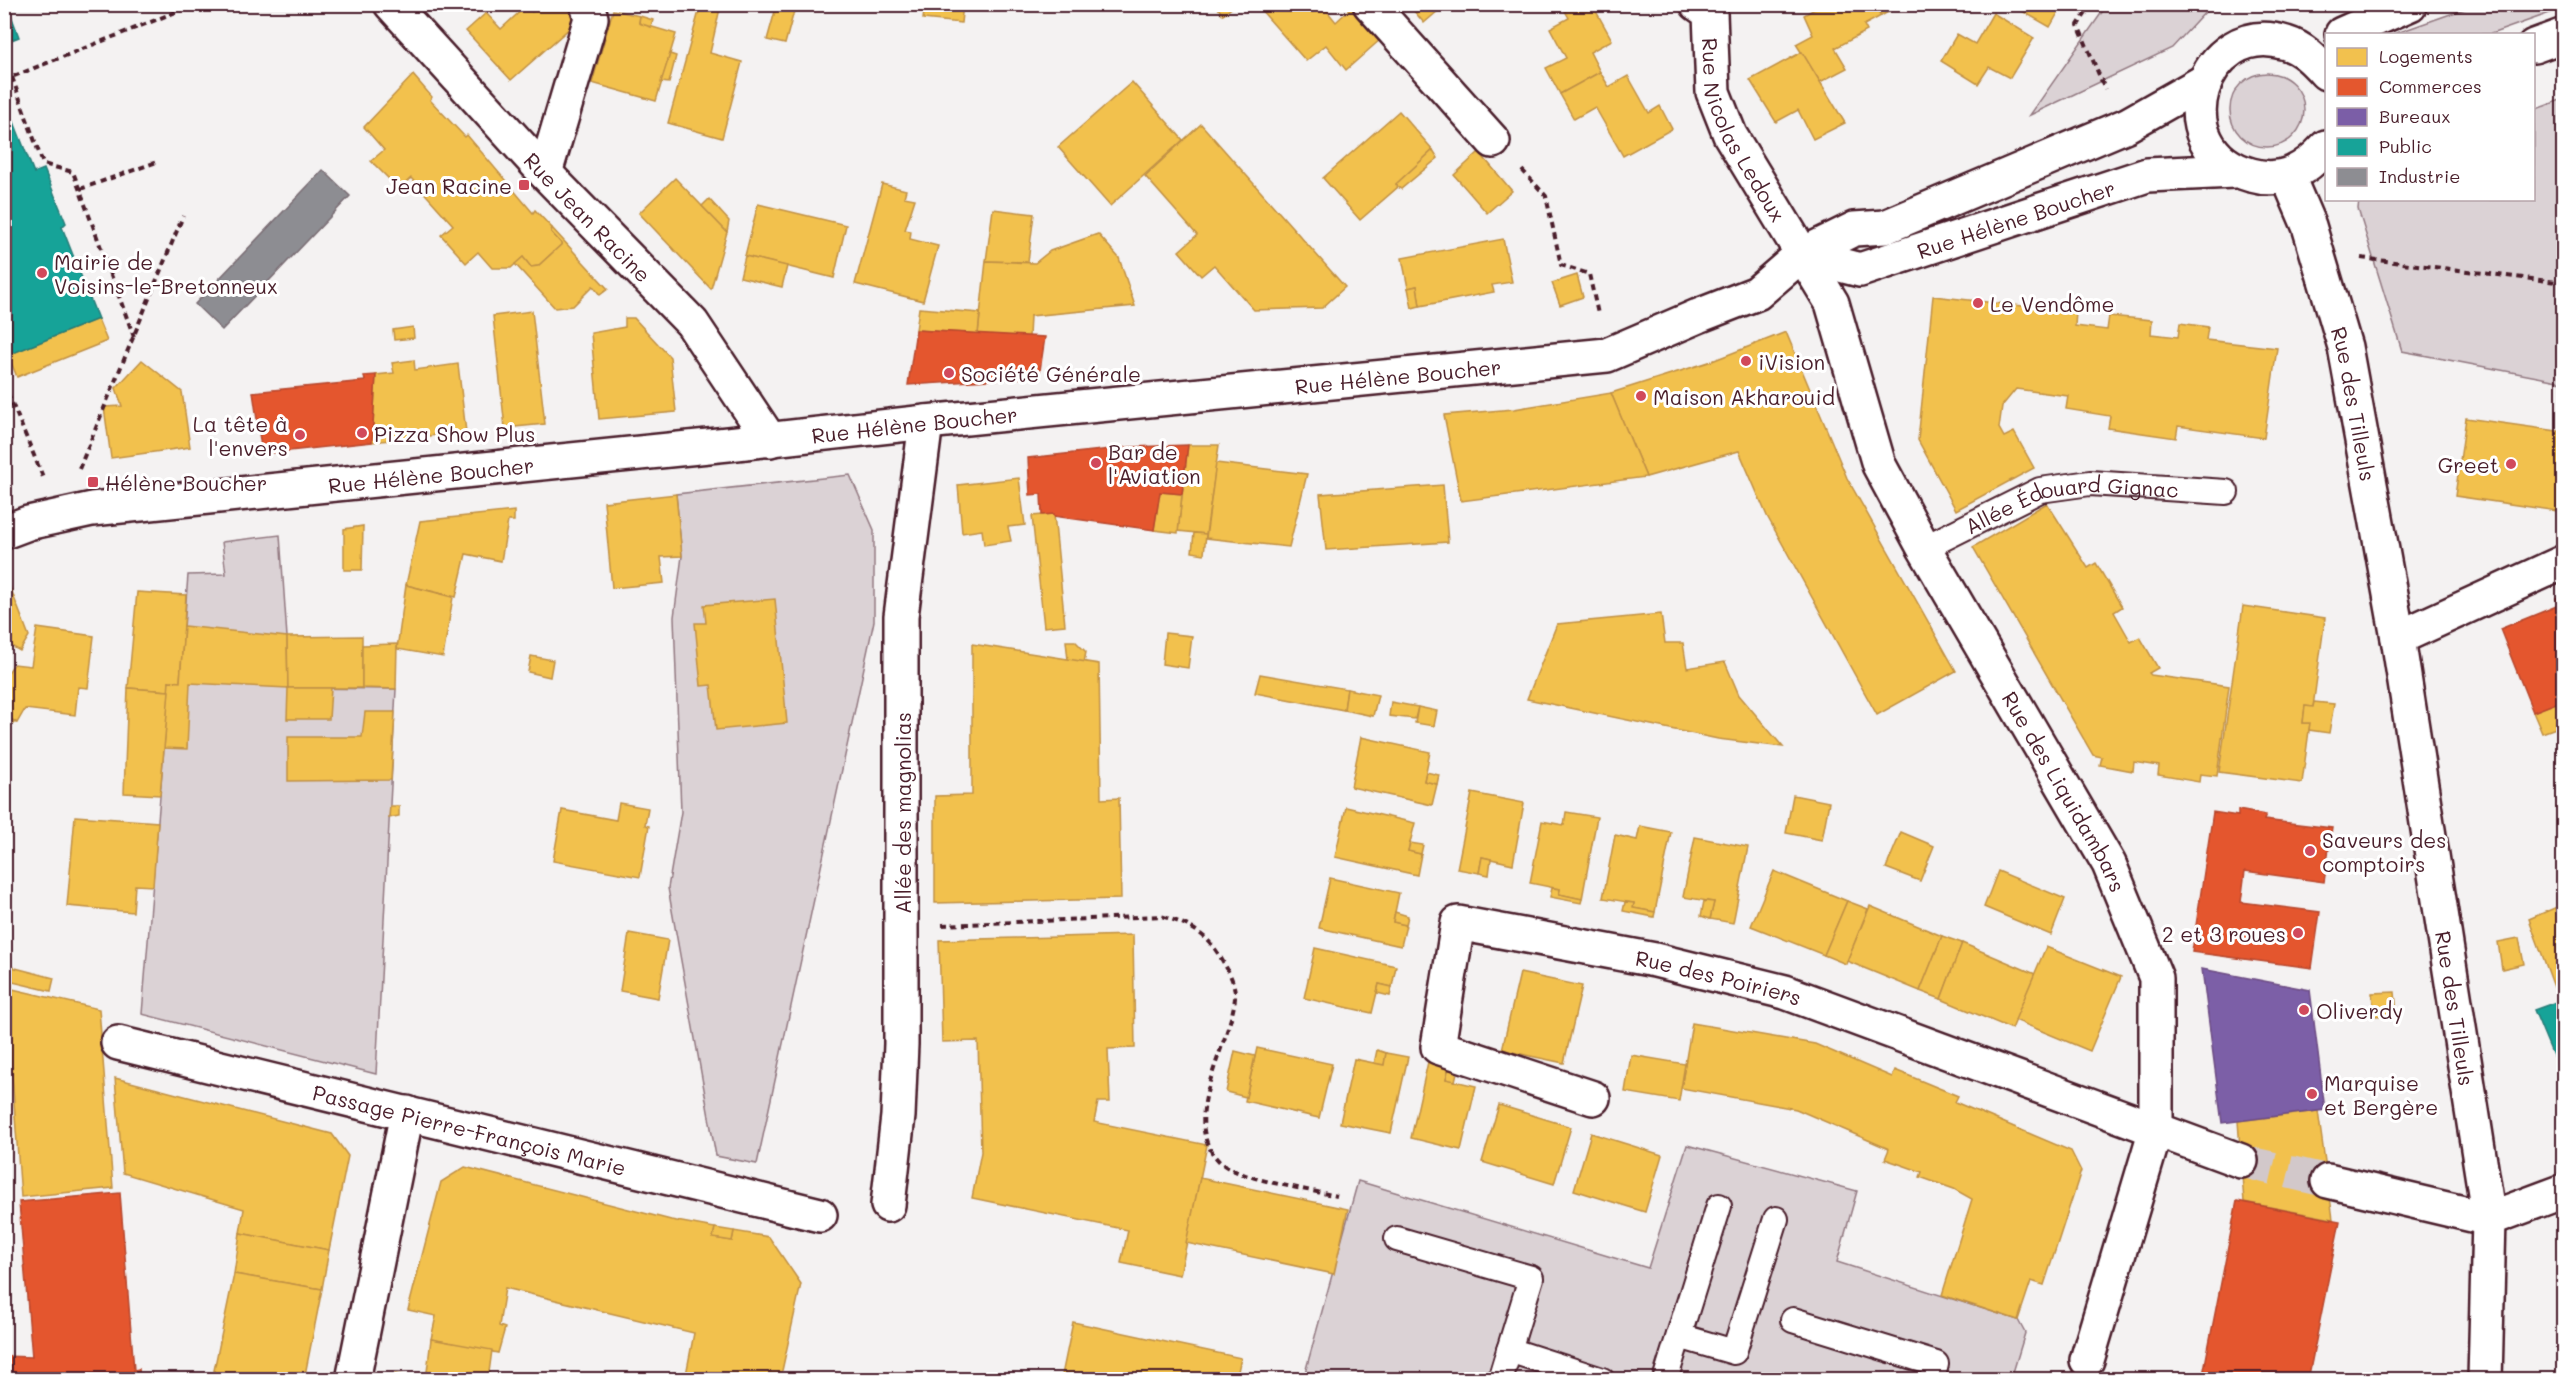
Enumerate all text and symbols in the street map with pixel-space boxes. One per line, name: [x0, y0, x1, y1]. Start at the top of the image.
legend: [2325, 33, 2535, 201]
street label: Rue Nicolas Ledoux: [1697, 37, 1793, 226]
text: Logements: [2379, 44, 2473, 68]
text: Commerces: [2379, 74, 2482, 98]
text: Bureaux: [2379, 104, 2450, 128]
text: Public: [2379, 134, 2432, 158]
street label: Rue Jean Racine: [519, 146, 657, 287]
text: Industrie: [2379, 164, 2460, 188]
place label: Jean Racine: [386, 172, 512, 199]
street label: Rue Hélène Boucher: [1913, 173, 2118, 264]
marker: Jean Racine: [517, 178, 531, 192]
place label: Mairie de Voisins-le-Bretonneux: [54, 248, 278, 299]
marker: Mairie de Voisins-le-Bretonneux: [35, 266, 49, 280]
place label: Le Vendôme: [1990, 290, 2114, 317]
marker: Le Vendôme: [1971, 296, 1985, 310]
street label: Rue des Tilleuls: [2326, 323, 2383, 483]
place label: iVision: [1758, 348, 1825, 375]
street label: Rue Hélène Boucher: [1294, 352, 1502, 399]
marker: iVision: [1739, 354, 1753, 368]
place label: Société Générale: [961, 360, 1141, 387]
marker: Société Générale: [942, 366, 956, 380]
place label: Maison Akharouid: [1653, 383, 1835, 410]
marker: Maison Akharouid: [1634, 389, 1648, 403]
street label: Rue Hélène Boucher: [810, 400, 1019, 448]
place label: La tête à l'envers: [193, 410, 288, 461]
place label: Pizza Show Plus: [374, 420, 535, 447]
marker: Pizza Show Plus: [355, 426, 369, 440]
marker: La tête à l'envers: [293, 428, 307, 442]
place label: Bar de l'Aviation: [1108, 438, 1201, 489]
street label: Rue Hélène Boucher: [327, 450, 535, 498]
place label: Greet: [2438, 451, 2499, 478]
marker: Bar de l'Aviation: [1089, 456, 1103, 470]
marker: Greet: [2504, 457, 2518, 471]
place label: Hélène Boucher: [105, 469, 267, 496]
street label: Allée Édouard Gignac: [1960, 469, 2180, 539]
marker: Hélène Boucher: [86, 475, 100, 489]
street label: Rue des Liquidambars: [1997, 686, 2132, 896]
street label: Allée des magnolias: [889, 712, 916, 914]
place label: Saveurs des comptoirs: [2322, 826, 2447, 877]
marker: Saveurs des comptoirs: [2303, 844, 2317, 858]
place label: 2 et 3 roues: [2162, 920, 2286, 947]
marker: 2 et 3 roues: [2291, 926, 2305, 940]
street label: Rue des Tilleuls: [2431, 929, 2481, 1088]
street label: Rue des Poiriers: [1633, 943, 1806, 1011]
place label: Oliverdy: [2316, 997, 2403, 1024]
marker: Oliverdy: [2297, 1003, 2311, 1017]
place label: Marquise et Bergère: [2324, 1069, 2438, 1120]
street label: Passage Pierre-François Marie: [310, 1078, 629, 1181]
marker: Marquise et Bergère: [2305, 1087, 2319, 1101]

